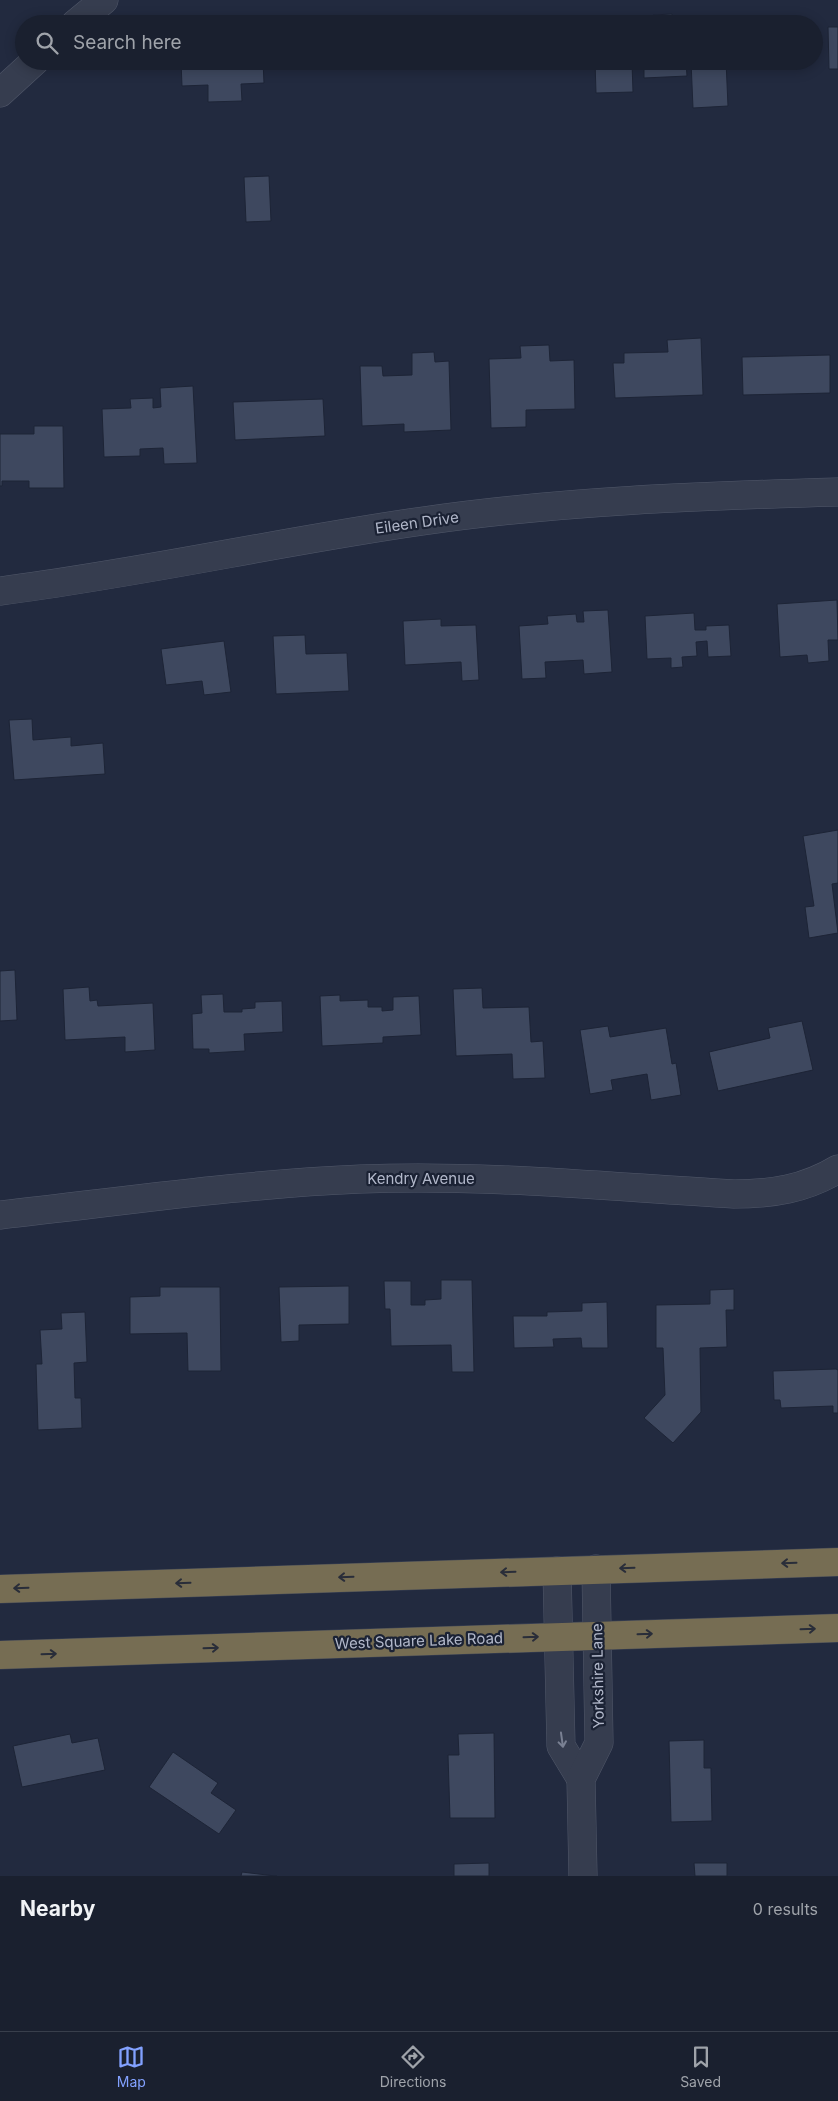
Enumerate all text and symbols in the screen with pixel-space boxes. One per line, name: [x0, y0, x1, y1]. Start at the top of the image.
search box: [15, 15, 823, 70]
icon: search: [33, 29, 61, 57]
text: Search here: [73, 31, 182, 54]
street label: Eileen Drive: [374, 507, 460, 538]
street label: Kendry Avenue: [367, 1169, 475, 1188]
one-way arrow: [782, 1558, 798, 1568]
one-way arrow: [619, 1564, 635, 1573]
one-way arrow: [500, 1568, 516, 1577]
one-way arrow: [338, 1573, 354, 1582]
one-way arrow: [176, 1578, 192, 1587]
one-way arrow: [13, 1583, 30, 1593]
street label: Yorkshire Lane: [587, 1623, 608, 1729]
one-way arrow: [800, 1624, 816, 1633]
street label: West Square Lake Road: [335, 1628, 503, 1653]
one-way arrow: [637, 1629, 653, 1639]
one-way arrow: [523, 1633, 539, 1642]
one-way arrow: [202, 1643, 219, 1653]
one-way arrow: [40, 1649, 56, 1658]
one-way arrow: [557, 1732, 567, 1748]
text: Nearby: [20, 1896, 95, 1921]
text: 0 results: [753, 1899, 818, 1919]
tab: Map: [117, 2043, 146, 2090]
tab: Directions: [380, 2043, 446, 2090]
tab: Saved: [680, 2043, 721, 2090]

